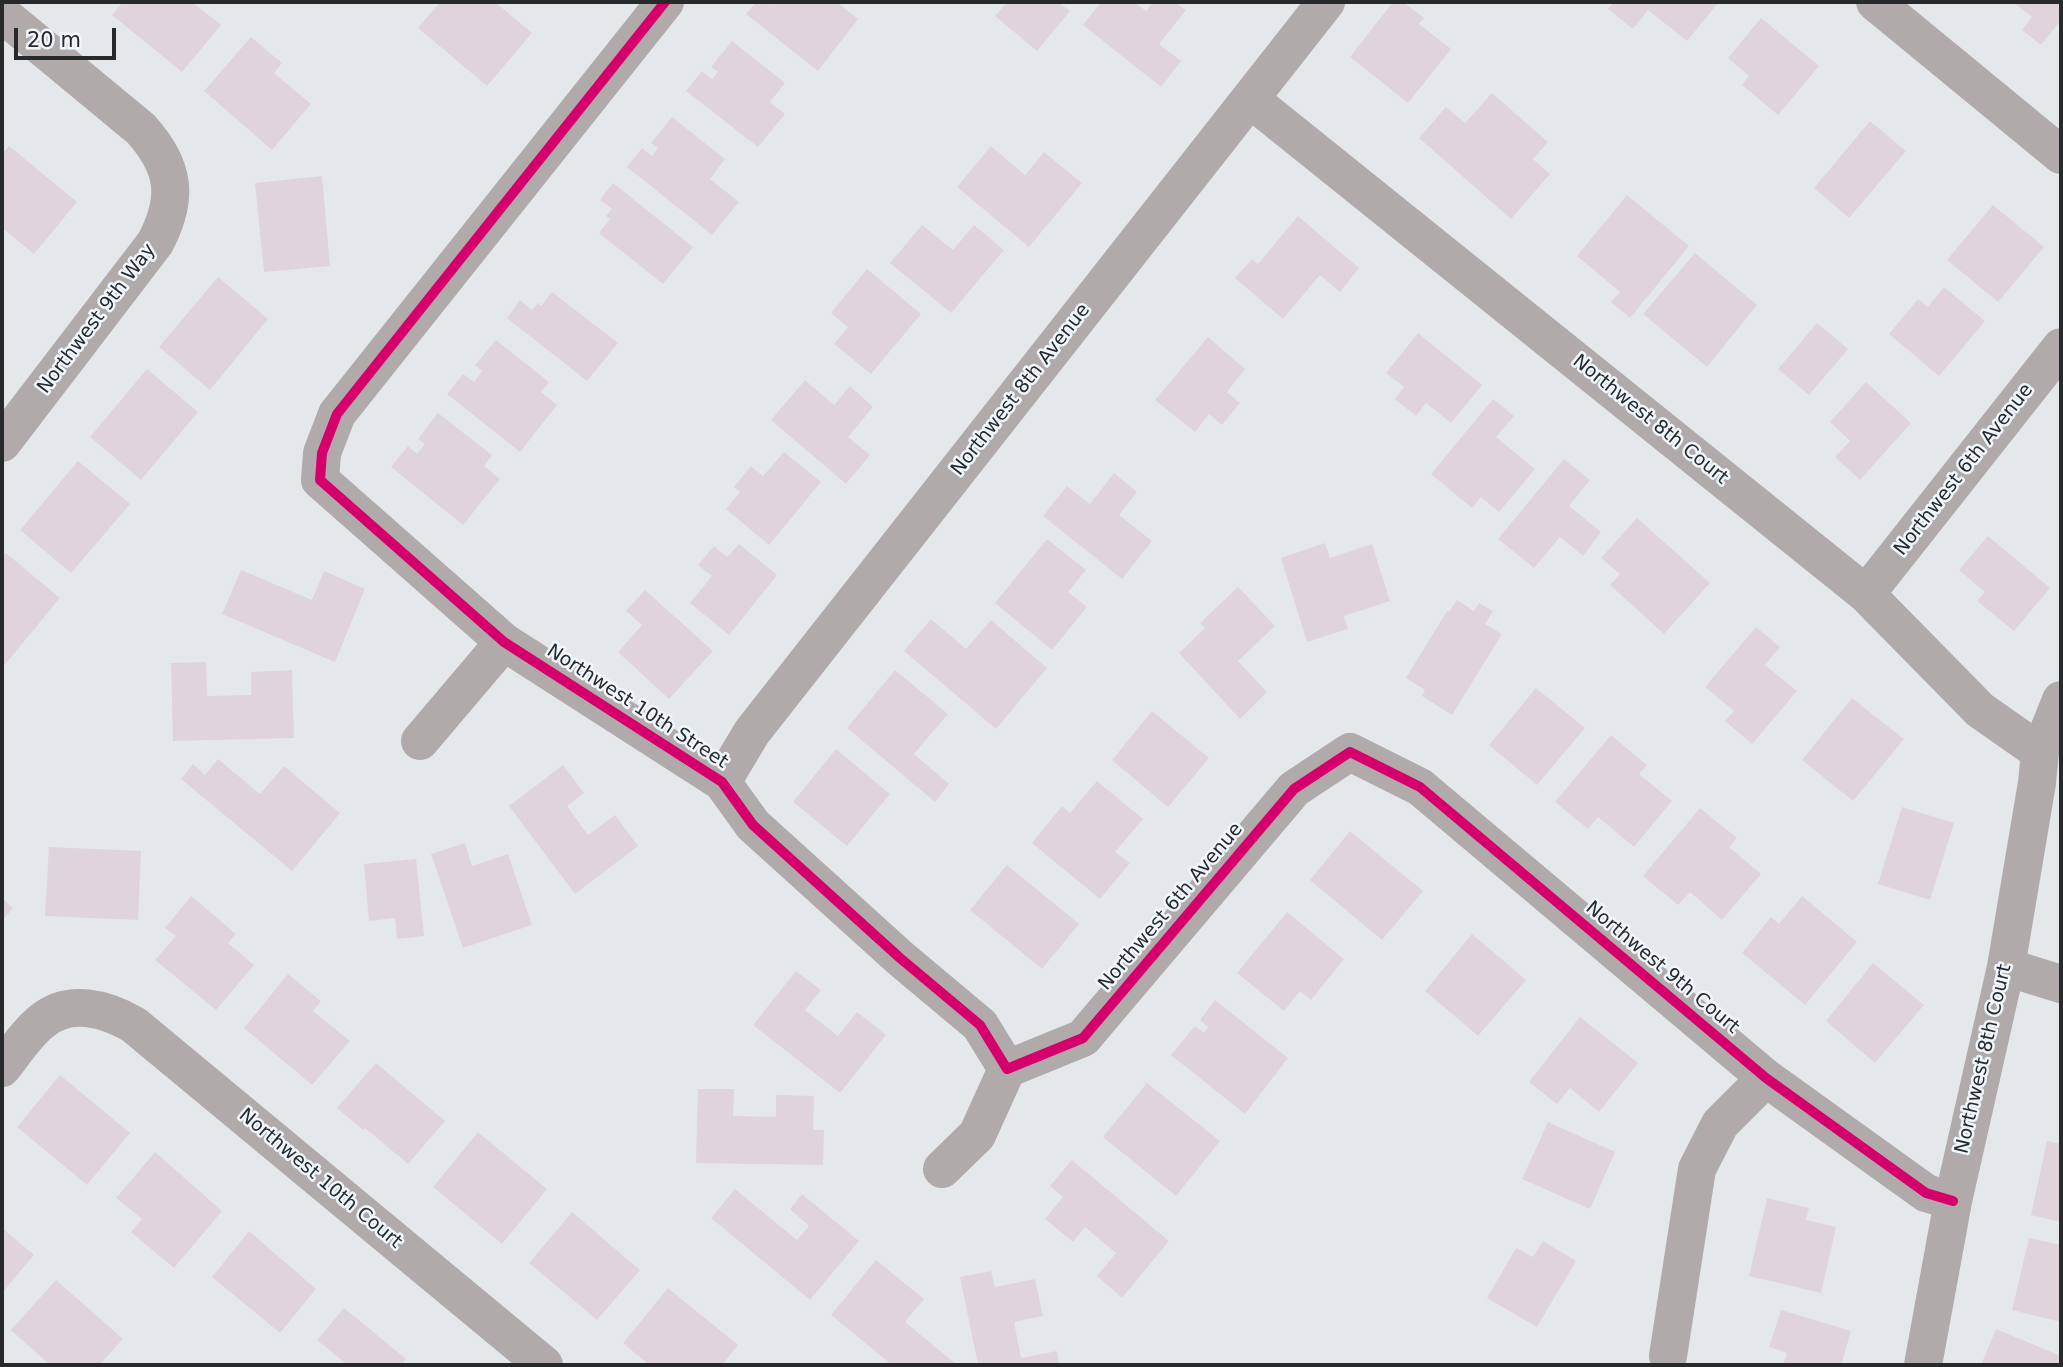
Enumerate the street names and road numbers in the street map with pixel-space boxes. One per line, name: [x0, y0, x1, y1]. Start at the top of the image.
street label: Northwest 9th Way: [33, 240, 161, 398]
street label: Northwest 8th Avenue: [947, 299, 1095, 481]
street label: Northwest 8th Court: [1568, 350, 1732, 490]
street label: Northwest 6th Avenue: [1890, 379, 2038, 561]
street label: Northwest 10th Street: [542, 640, 732, 774]
street label: Northwest 6th Avenue: [1094, 818, 1248, 996]
street label: Northwest 9th Court: [1581, 897, 1743, 1039]
street label: Northwest 8th Court: [1951, 962, 2017, 1156]
street label: Northwest 10th Court: [234, 1104, 406, 1254]

